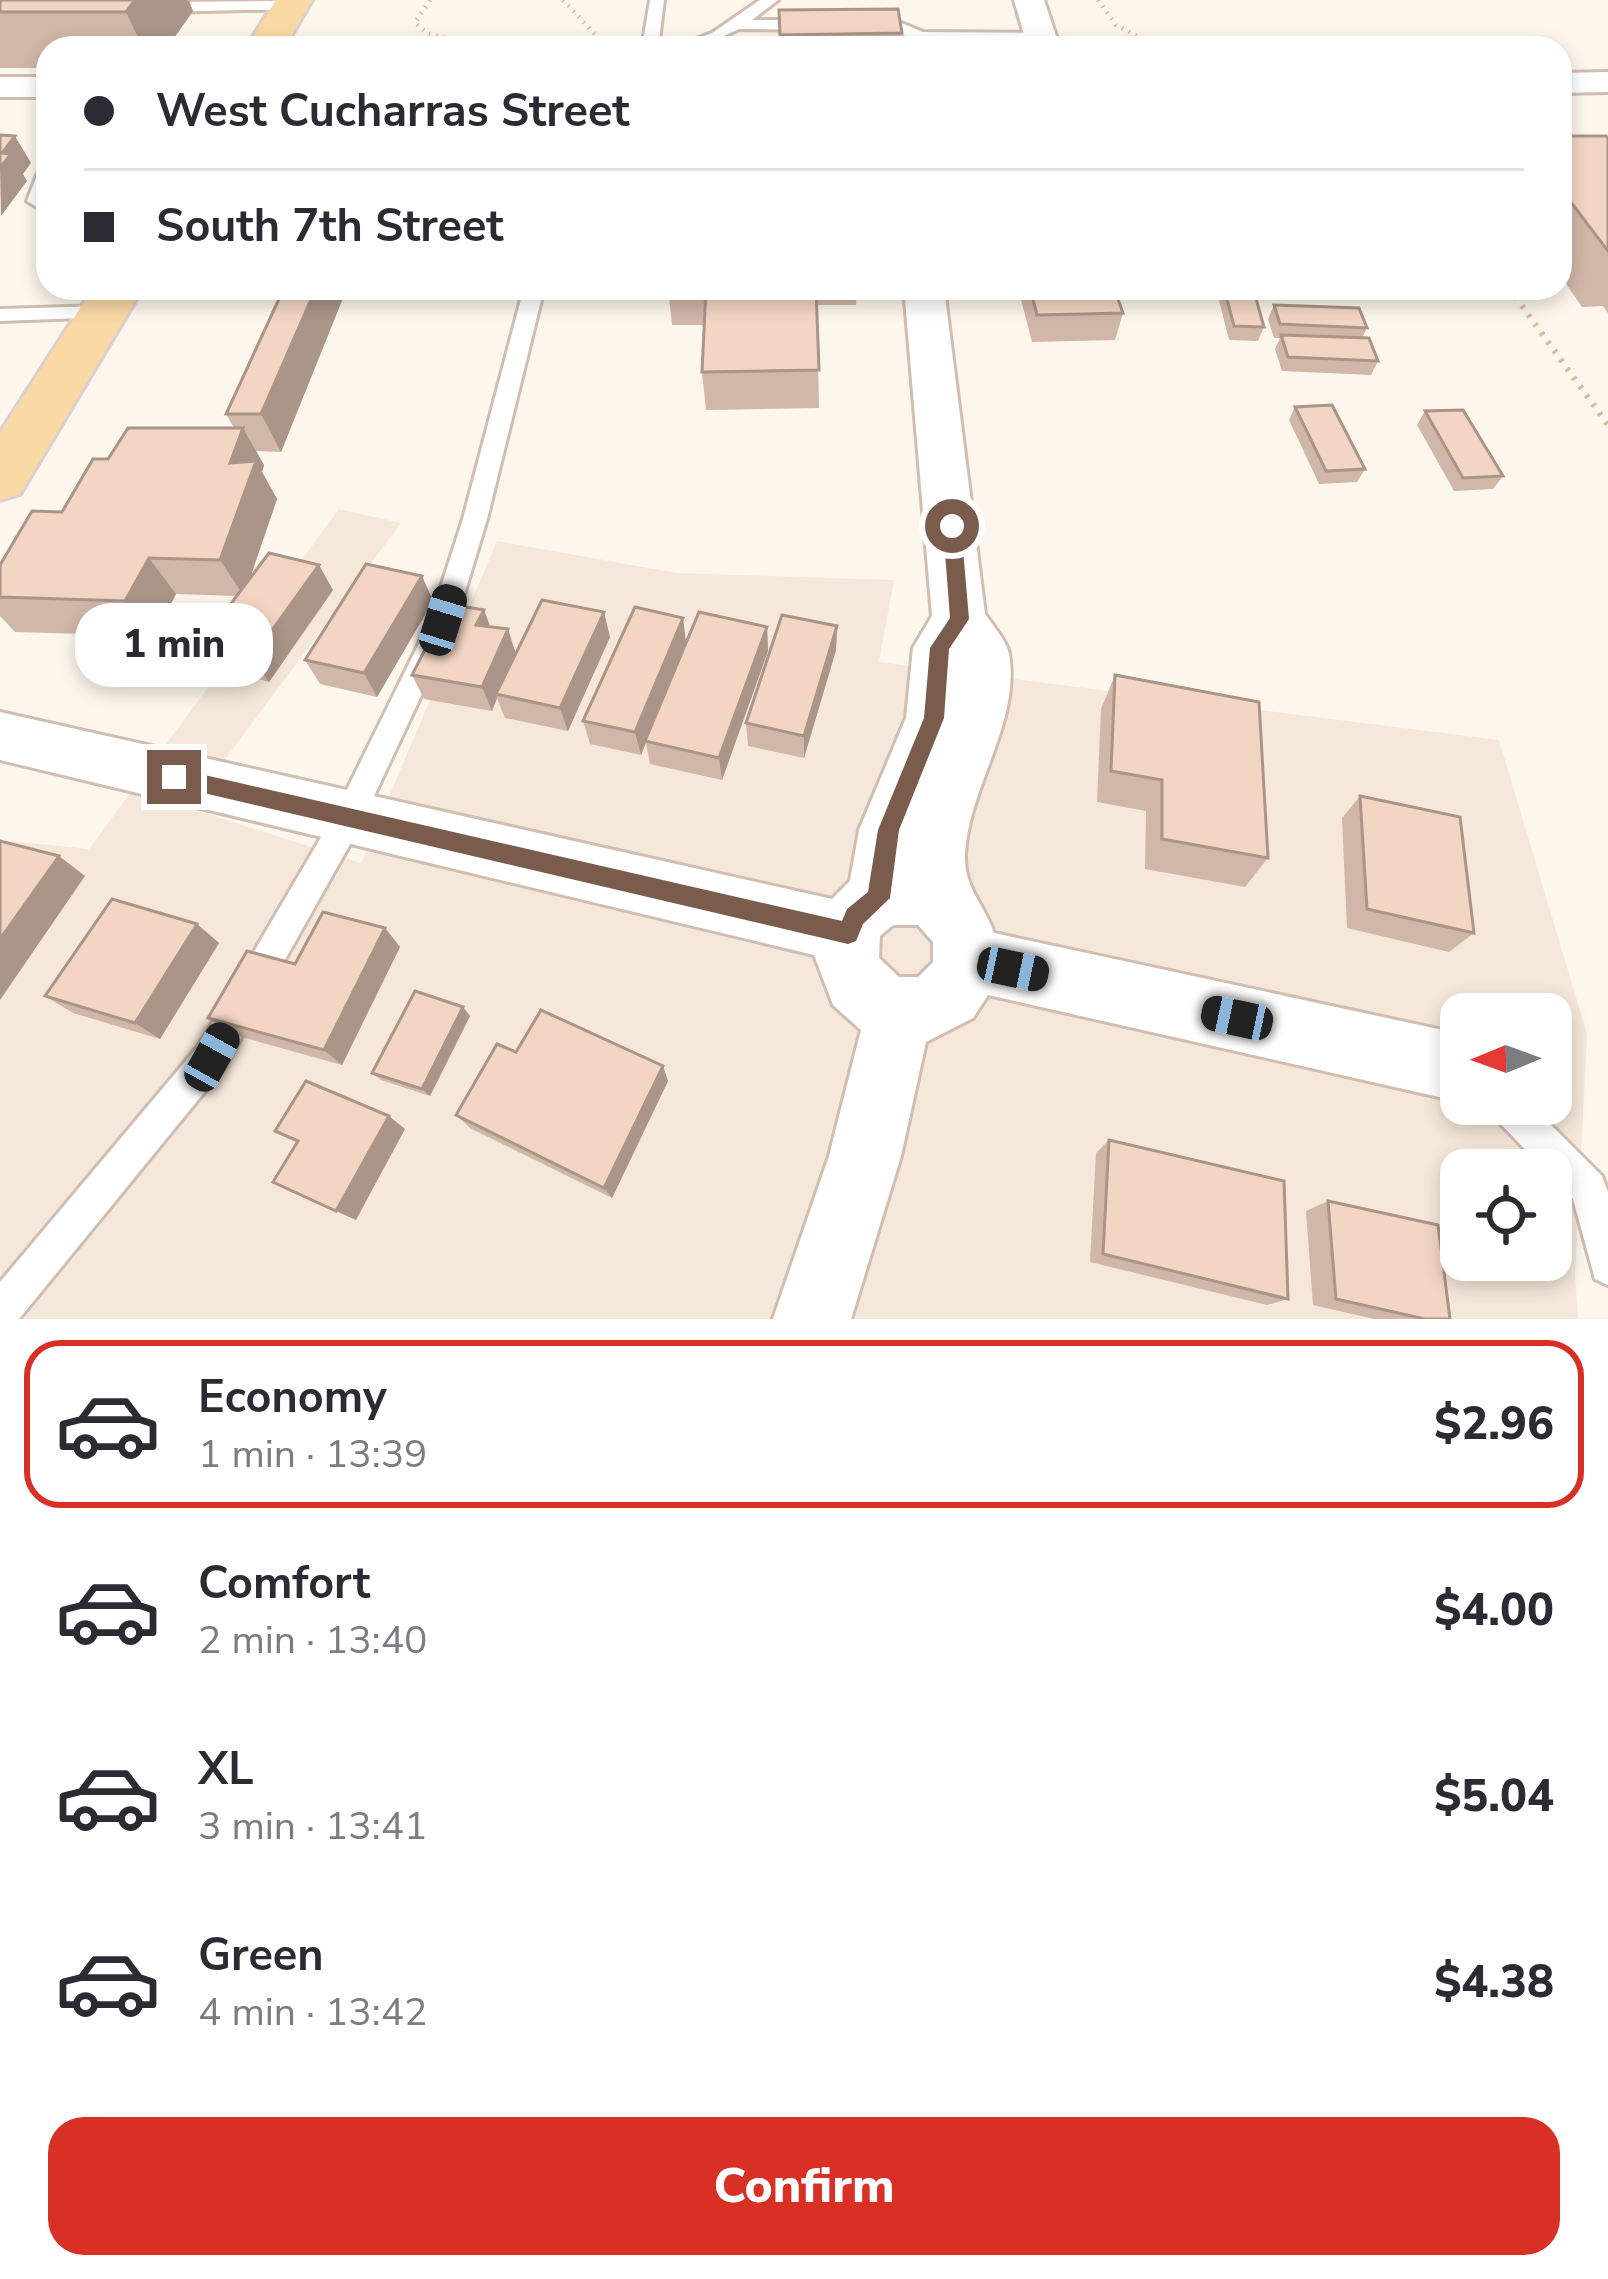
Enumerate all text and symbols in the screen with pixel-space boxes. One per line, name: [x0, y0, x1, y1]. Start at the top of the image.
text: West Cucharras Street: [156, 81, 630, 142]
text: South 7th Street: [156, 196, 504, 257]
route start: [925, 499, 979, 553]
car: [415, 580, 471, 660]
callout: 1 min: [75, 603, 273, 687]
text: 1 min: [123, 618, 225, 671]
route end: [147, 750, 201, 804]
car: [974, 944, 1052, 994]
car: [1198, 993, 1276, 1043]
north arrow: [1440, 993, 1572, 1125]
map controls: [1440, 993, 1572, 1281]
car: [179, 1017, 245, 1097]
button: locate: [1440, 1149, 1572, 1281]
text: Economy: [198, 1367, 387, 1428]
icon: car: [54, 1370, 162, 1478]
text: $2.96: [1434, 1394, 1554, 1455]
text: 1 min · 13:39: [198, 1428, 427, 1481]
text: Comfort: [198, 1553, 370, 1614]
icon: car: [54, 1556, 162, 1664]
text: $4.00: [1434, 1580, 1554, 1641]
text: 2 min · 13:40: [198, 1614, 427, 1667]
text: XL: [198, 1739, 254, 1800]
icon: car: [54, 1742, 162, 1850]
text: $5.04: [1434, 1766, 1554, 1827]
text: 3 min · 13:41: [198, 1800, 427, 1853]
text: Green: [198, 1925, 324, 1986]
icon: car: [54, 1928, 162, 2036]
text: $4.38: [1434, 1952, 1554, 2013]
text: 4 min · 13:42: [198, 1986, 427, 2039]
button: Confirm: [48, 2117, 1560, 2255]

